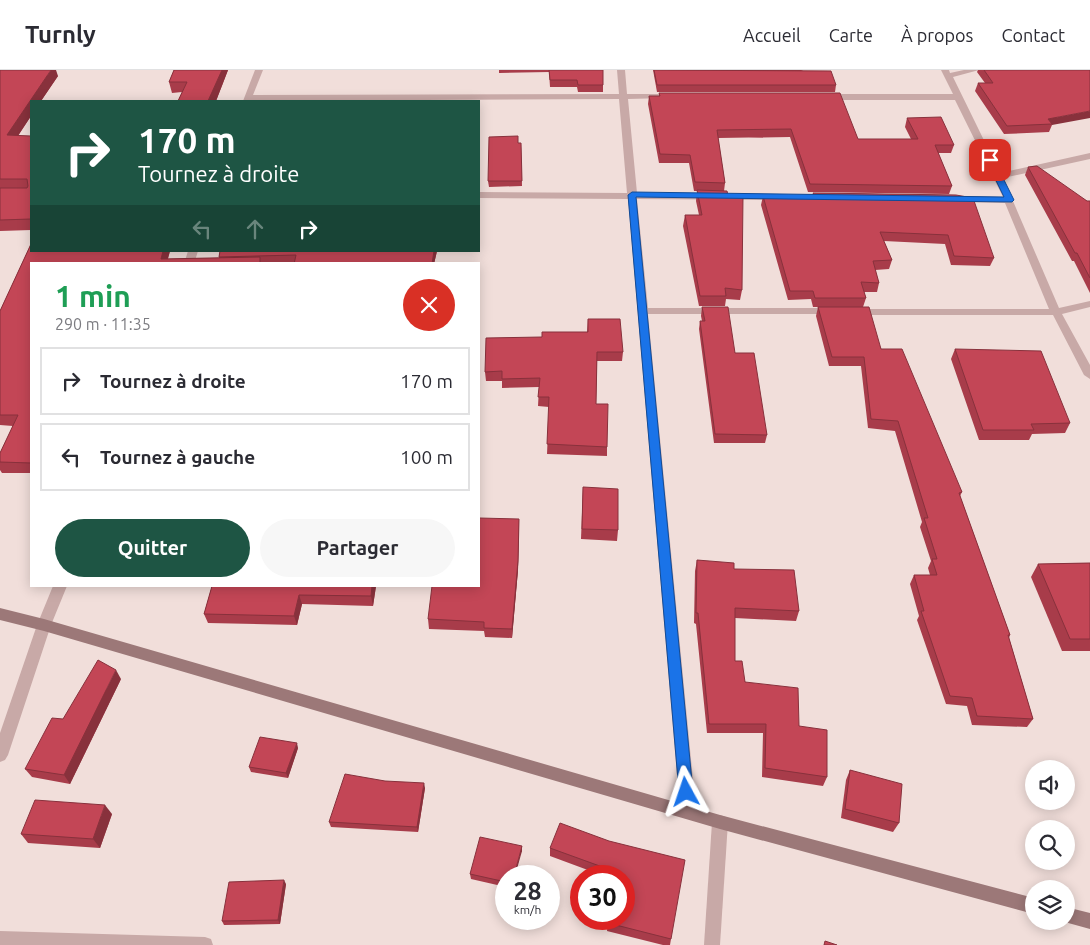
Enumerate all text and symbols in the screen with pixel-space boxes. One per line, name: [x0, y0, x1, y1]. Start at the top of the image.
text: Turnly: [25, 21, 96, 48]
text: Accueil: [743, 25, 801, 45]
text: Carte: [829, 25, 873, 45]
text: À propos: [901, 25, 973, 45]
text: Contact: [1001, 25, 1065, 45]
icon: right: [55, 120, 120, 185]
text: 170 m: [138, 120, 236, 160]
pin: [969, 139, 1011, 181]
icon: arrive: [976, 146, 1004, 174]
text: Tournez à droite: [138, 161, 299, 186]
icon: left: [188, 215, 216, 243]
icon: ahead: [241, 215, 269, 243]
icon: right: [294, 215, 322, 243]
text: 1 min: [55, 279, 131, 313]
button: close: [403, 279, 455, 331]
text: 290 m · 11:35: [55, 315, 151, 333]
icon: right: [57, 367, 85, 395]
text: Tournez à droite: [100, 370, 246, 392]
text: 170 m: [400, 370, 453, 392]
icon: left: [57, 443, 85, 471]
text: Tournez à gauche: [100, 446, 255, 468]
text: 100 m: [400, 446, 453, 468]
button: Quitter: [55, 519, 250, 577]
button: Partager: [260, 519, 455, 577]
map controls: [1025, 760, 1075, 930]
button: sound: [1025, 760, 1075, 810]
position arrow: [659, 765, 711, 817]
button: search: [1025, 820, 1075, 870]
speed limit sign: 30: [570, 865, 635, 930]
text: 28: [513, 877, 542, 905]
button: layers: [1025, 880, 1075, 930]
text: km/h: [514, 903, 541, 916]

